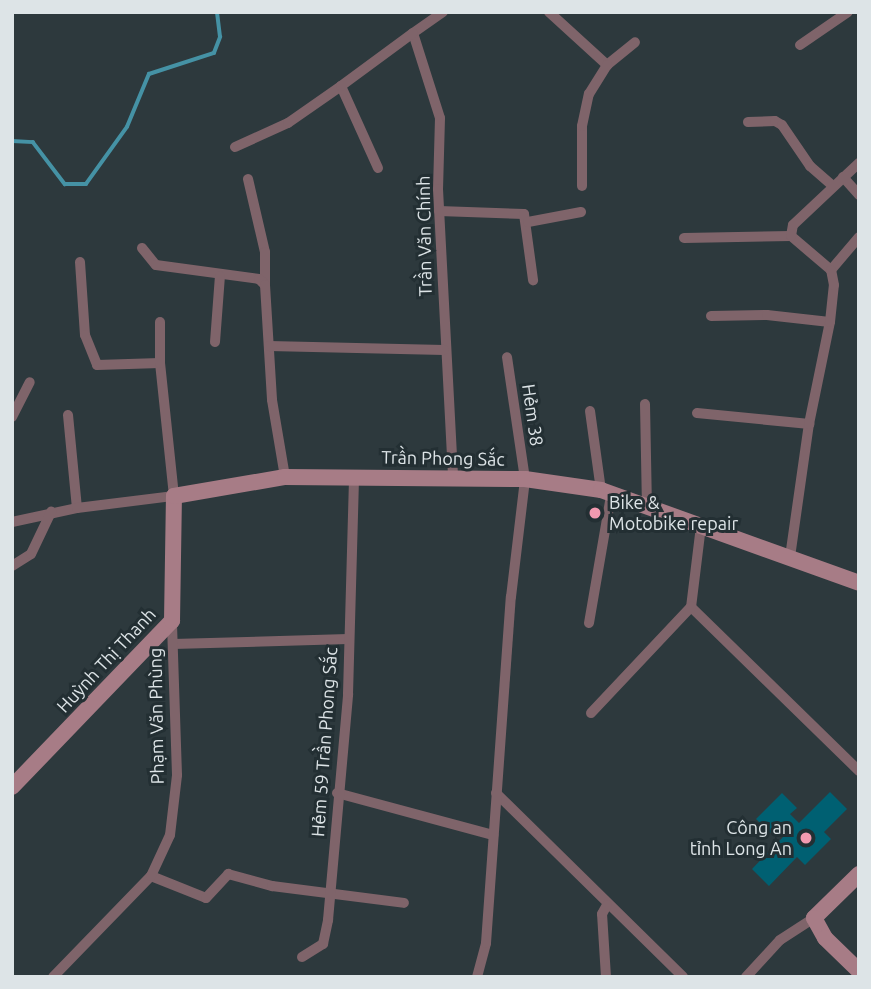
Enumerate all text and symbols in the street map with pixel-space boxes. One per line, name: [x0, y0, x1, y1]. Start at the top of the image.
street label: Trần Văn Chính: [412, 175, 436, 297]
street label: Hẻm 38: [518, 383, 548, 447]
street label: Trần Phong Sắc: [381, 446, 505, 470]
place label: Bike & Motobike repair: [609, 492, 738, 534]
marker: Bike & Motobike repair: [587, 505, 603, 521]
street label: Huỳnh Thị Thanh: [52, 603, 160, 717]
street label: Phạm Văn Phùng: [144, 647, 168, 785]
street label: Hẻm 59 Trần Phong Sắc: [307, 647, 341, 837]
place label: Công an tỉnh Long An: [690, 817, 792, 860]
marker: Công an tỉnh Long An: [798, 830, 814, 846]

